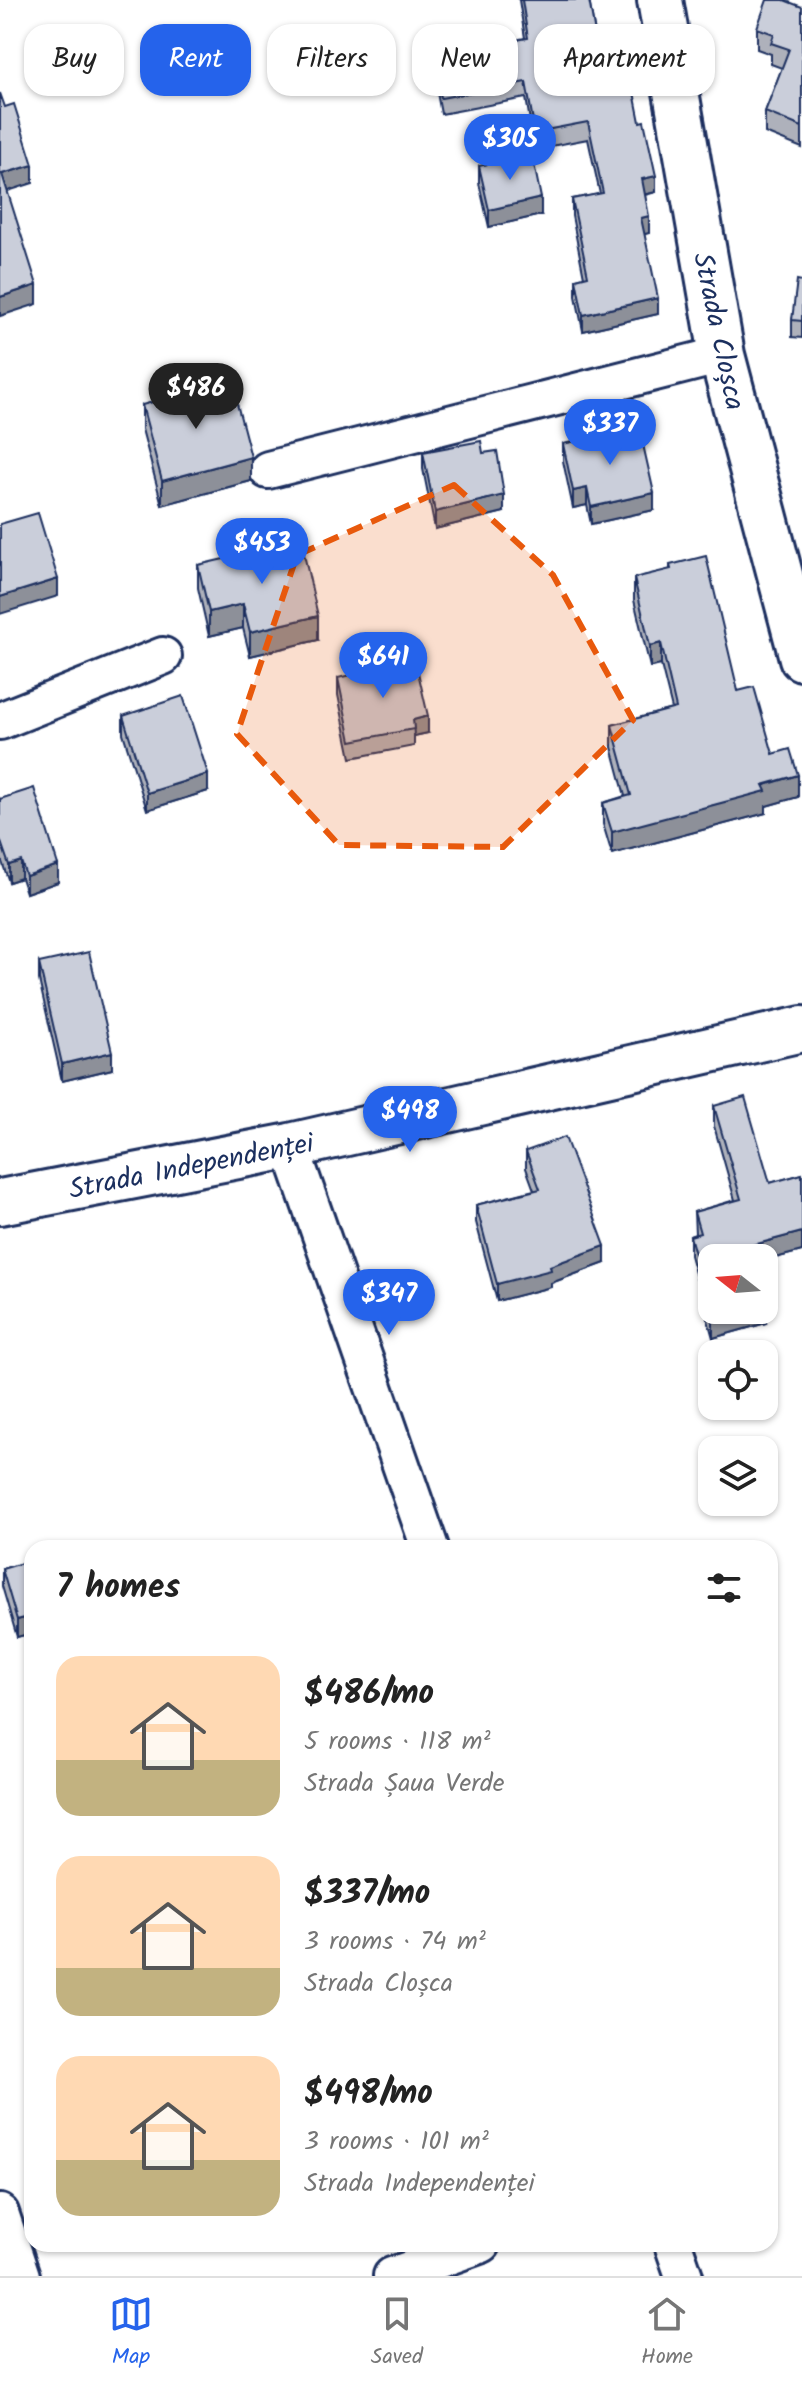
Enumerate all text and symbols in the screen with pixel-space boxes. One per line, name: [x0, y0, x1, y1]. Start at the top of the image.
chip: Buy: [24, 24, 124, 96]
chip: Rent: [140, 24, 251, 96]
chip: Filters: [267, 24, 396, 96]
chip: New: [412, 24, 518, 96]
chip: Apartment: [534, 24, 715, 96]
pin: $305: [463, 114, 557, 182]
text: $305: [482, 119, 538, 161]
street label: Strada Cloșca: [679, 248, 756, 415]
pin: $486: [149, 363, 243, 431]
text: $486: [167, 368, 226, 410]
pin: $337: [563, 399, 657, 467]
text: $337: [582, 404, 638, 446]
pin: $453: [215, 518, 309, 586]
text: $453: [234, 523, 290, 565]
pin: $641: [336, 632, 430, 700]
text: $641: [357, 637, 409, 679]
pin: $498: [363, 1086, 457, 1154]
text: $498: [381, 1091, 439, 1133]
street label: Strada Independenței: [65, 1121, 319, 1213]
north arrow: [698, 1244, 778, 1324]
map controls: [698, 1244, 778, 1516]
pin: $347: [342, 1269, 436, 1337]
text: $347: [361, 1274, 417, 1316]
button: locate: [698, 1340, 778, 1420]
button: layers: [698, 1436, 778, 1516]
text: 7 homes: [56, 1561, 180, 1615]
icon: filters: [702, 1566, 746, 1610]
text: $486/mo: [304, 1667, 434, 1721]
icon: home: [120, 1688, 216, 1784]
text: 5 rooms · 118 m²: [304, 1721, 490, 1763]
text: Strada Șaua Verde: [304, 1763, 504, 1805]
text: $337/mo: [304, 1867, 430, 1921]
icon: home: [120, 1888, 216, 1984]
text: 3 rooms · 74 m²: [304, 1921, 486, 1963]
text: Strada Cloșca: [304, 1963, 453, 2005]
text: $498/mo: [304, 2067, 433, 2121]
icon: home: [120, 2088, 216, 2184]
text: 3 rooms · 101 m²: [304, 2121, 489, 2163]
text: Strada Independenței: [304, 2163, 535, 2205]
tab: Map: [109, 2292, 153, 2375]
tab: Saved: [371, 2292, 423, 2375]
tab: Home: [641, 2292, 693, 2375]

